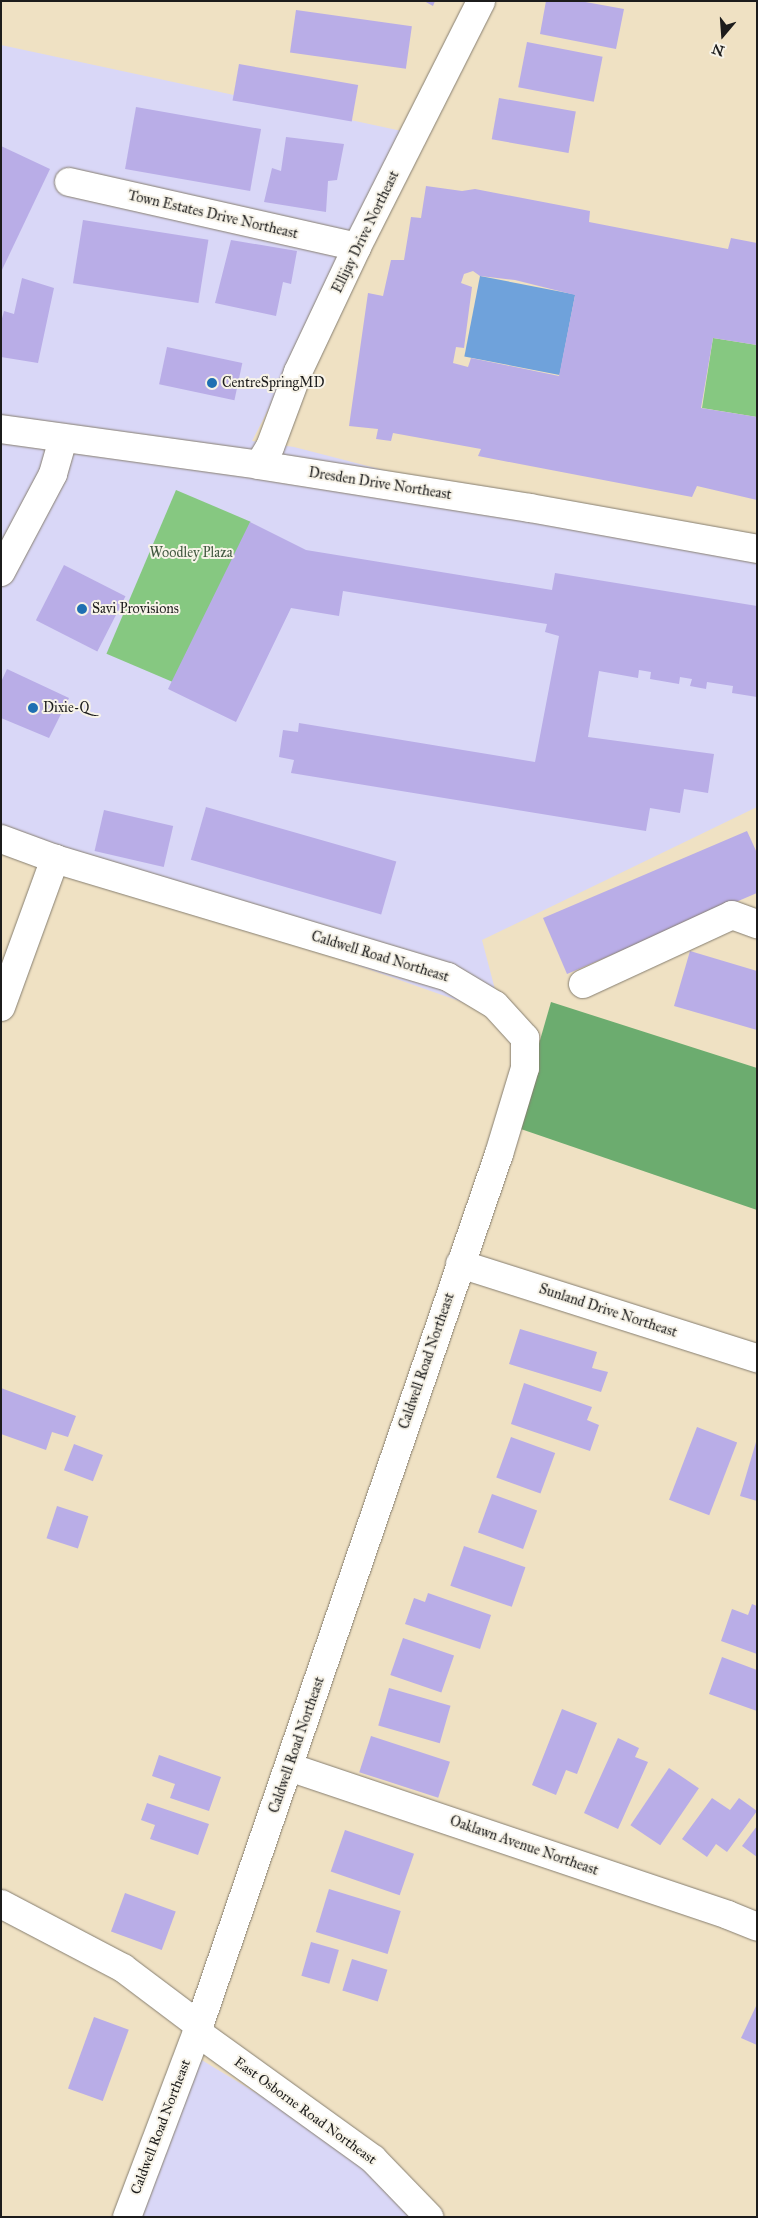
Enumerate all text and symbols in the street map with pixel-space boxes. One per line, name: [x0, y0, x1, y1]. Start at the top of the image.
north arrow: [698, 10, 748, 60]
text: N: [710, 40, 726, 60]
street label: Ellijay Drive Northeast: [329, 168, 403, 296]
street label: Town Estates Drive Northeast: [126, 187, 300, 243]
place label: CentreSpringMD: [222, 375, 325, 391]
marker: CentreSpringMD: [206, 377, 218, 389]
street label: Dresden Drive Northeast: [307, 464, 453, 504]
park label: Woodley Plaza: [149, 545, 233, 561]
place label: Savi Provisions: [92, 601, 179, 617]
marker: Savi Provisions: [76, 603, 88, 615]
place label: Dixie-Q: [43, 700, 89, 716]
marker: Dixie-Q: [27, 702, 39, 714]
street label: Caldwell Road Northeast: [309, 928, 451, 986]
street label: Sunland Drive Northeast: [537, 1281, 679, 1341]
street label: Caldwell Road Northeast: [396, 1291, 458, 1431]
street label: Caldwell Road Northeast: [266, 1675, 328, 1815]
street label: Oaklawn Avenue Northeast: [448, 1813, 600, 1879]
street label: East Osborne Road Northeast: [231, 2054, 379, 2168]
street label: Caldwell Road Northeast: [128, 2057, 194, 2197]

